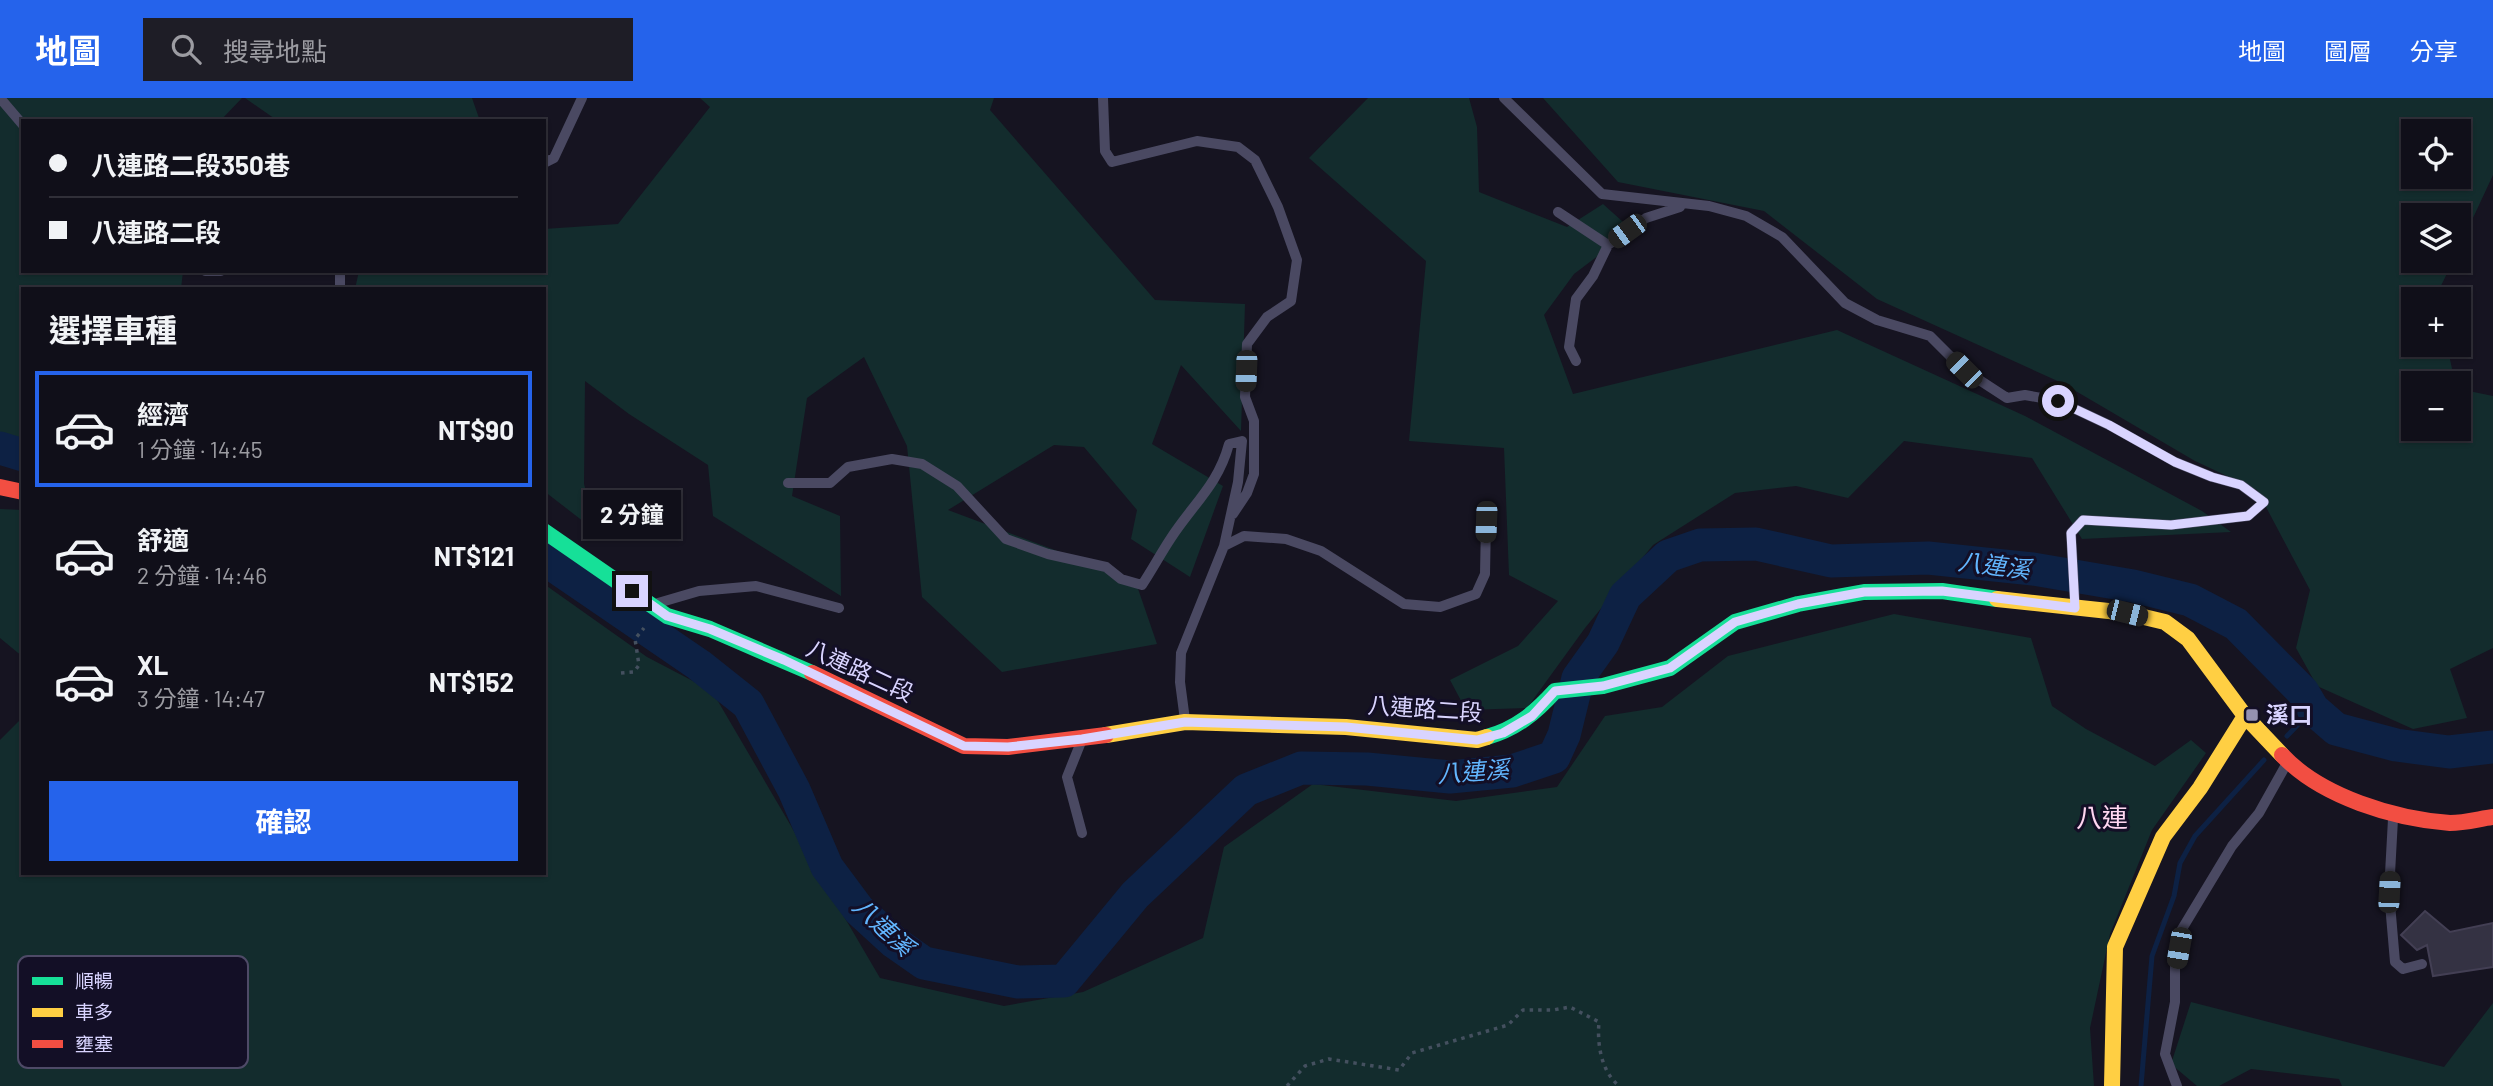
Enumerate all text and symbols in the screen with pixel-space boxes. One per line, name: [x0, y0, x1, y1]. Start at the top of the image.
search box: [143, 18, 633, 81]
text: 地圖: [35, 30, 101, 70]
icon: search: [167, 30, 205, 68]
text: 搜尋地點: [223, 35, 327, 66]
text: 地圖: [2238, 36, 2286, 65]
text: 圖層: [2324, 36, 2372, 65]
text: 分享: [2410, 36, 2458, 65]
map controls: [2401, 119, 2471, 441]
button: locate: [2401, 119, 2471, 189]
text: 八連路二段350巷: [91, 149, 290, 180]
button: layers: [2401, 203, 2471, 273]
car: [1604, 210, 1651, 252]
text: 八連路二段: [91, 216, 221, 247]
button: +: [2401, 287, 2471, 357]
text: 選擇車種: [49, 310, 177, 348]
car: [1942, 348, 1987, 392]
car: [1235, 350, 1258, 392]
button: −: [2401, 371, 2471, 441]
route start: [2042, 385, 2074, 417]
icon: car: [53, 398, 116, 461]
text: 經濟: [137, 398, 189, 429]
text: NT$90: [438, 414, 514, 445]
text: 1 分鐘 · 14:45: [137, 435, 263, 463]
callout: 2 分鐘: [583, 490, 681, 538]
text: 2 分鐘: [600, 500, 664, 528]
car: [1475, 501, 1498, 543]
icon: car: [53, 524, 116, 587]
text: 舒適: [137, 524, 189, 555]
text: NT$121: [434, 540, 514, 571]
water label: 八連溪: [1957, 546, 2035, 584]
text: 2 分鐘 · 14:46: [137, 561, 267, 589]
route end: [616, 575, 648, 607]
car: [2105, 598, 2150, 628]
street label: 八連路二段: [802, 633, 918, 707]
text: XL: [137, 649, 168, 680]
icon: car: [53, 650, 116, 713]
text: NT$152: [429, 666, 514, 697]
text: 3 分鐘 · 14:47: [137, 684, 265, 712]
street label: 八連路二段: [1367, 690, 1483, 726]
place label: 溪口: [2266, 700, 2312, 728]
marker: 溪口: [2244, 707, 2260, 723]
water label: 八連溪: [1436, 753, 1513, 787]
button: 確認: [49, 781, 518, 861]
district label: 八連: [2076, 801, 2128, 832]
car: [2378, 870, 2401, 914]
water label: 八連溪: [848, 891, 922, 963]
car: [2166, 925, 2193, 971]
legend: [18, 956, 248, 1068]
text: 順暢: [75, 969, 113, 992]
text: 車多: [75, 1000, 113, 1023]
text: 壅塞: [75, 1032, 113, 1055]

